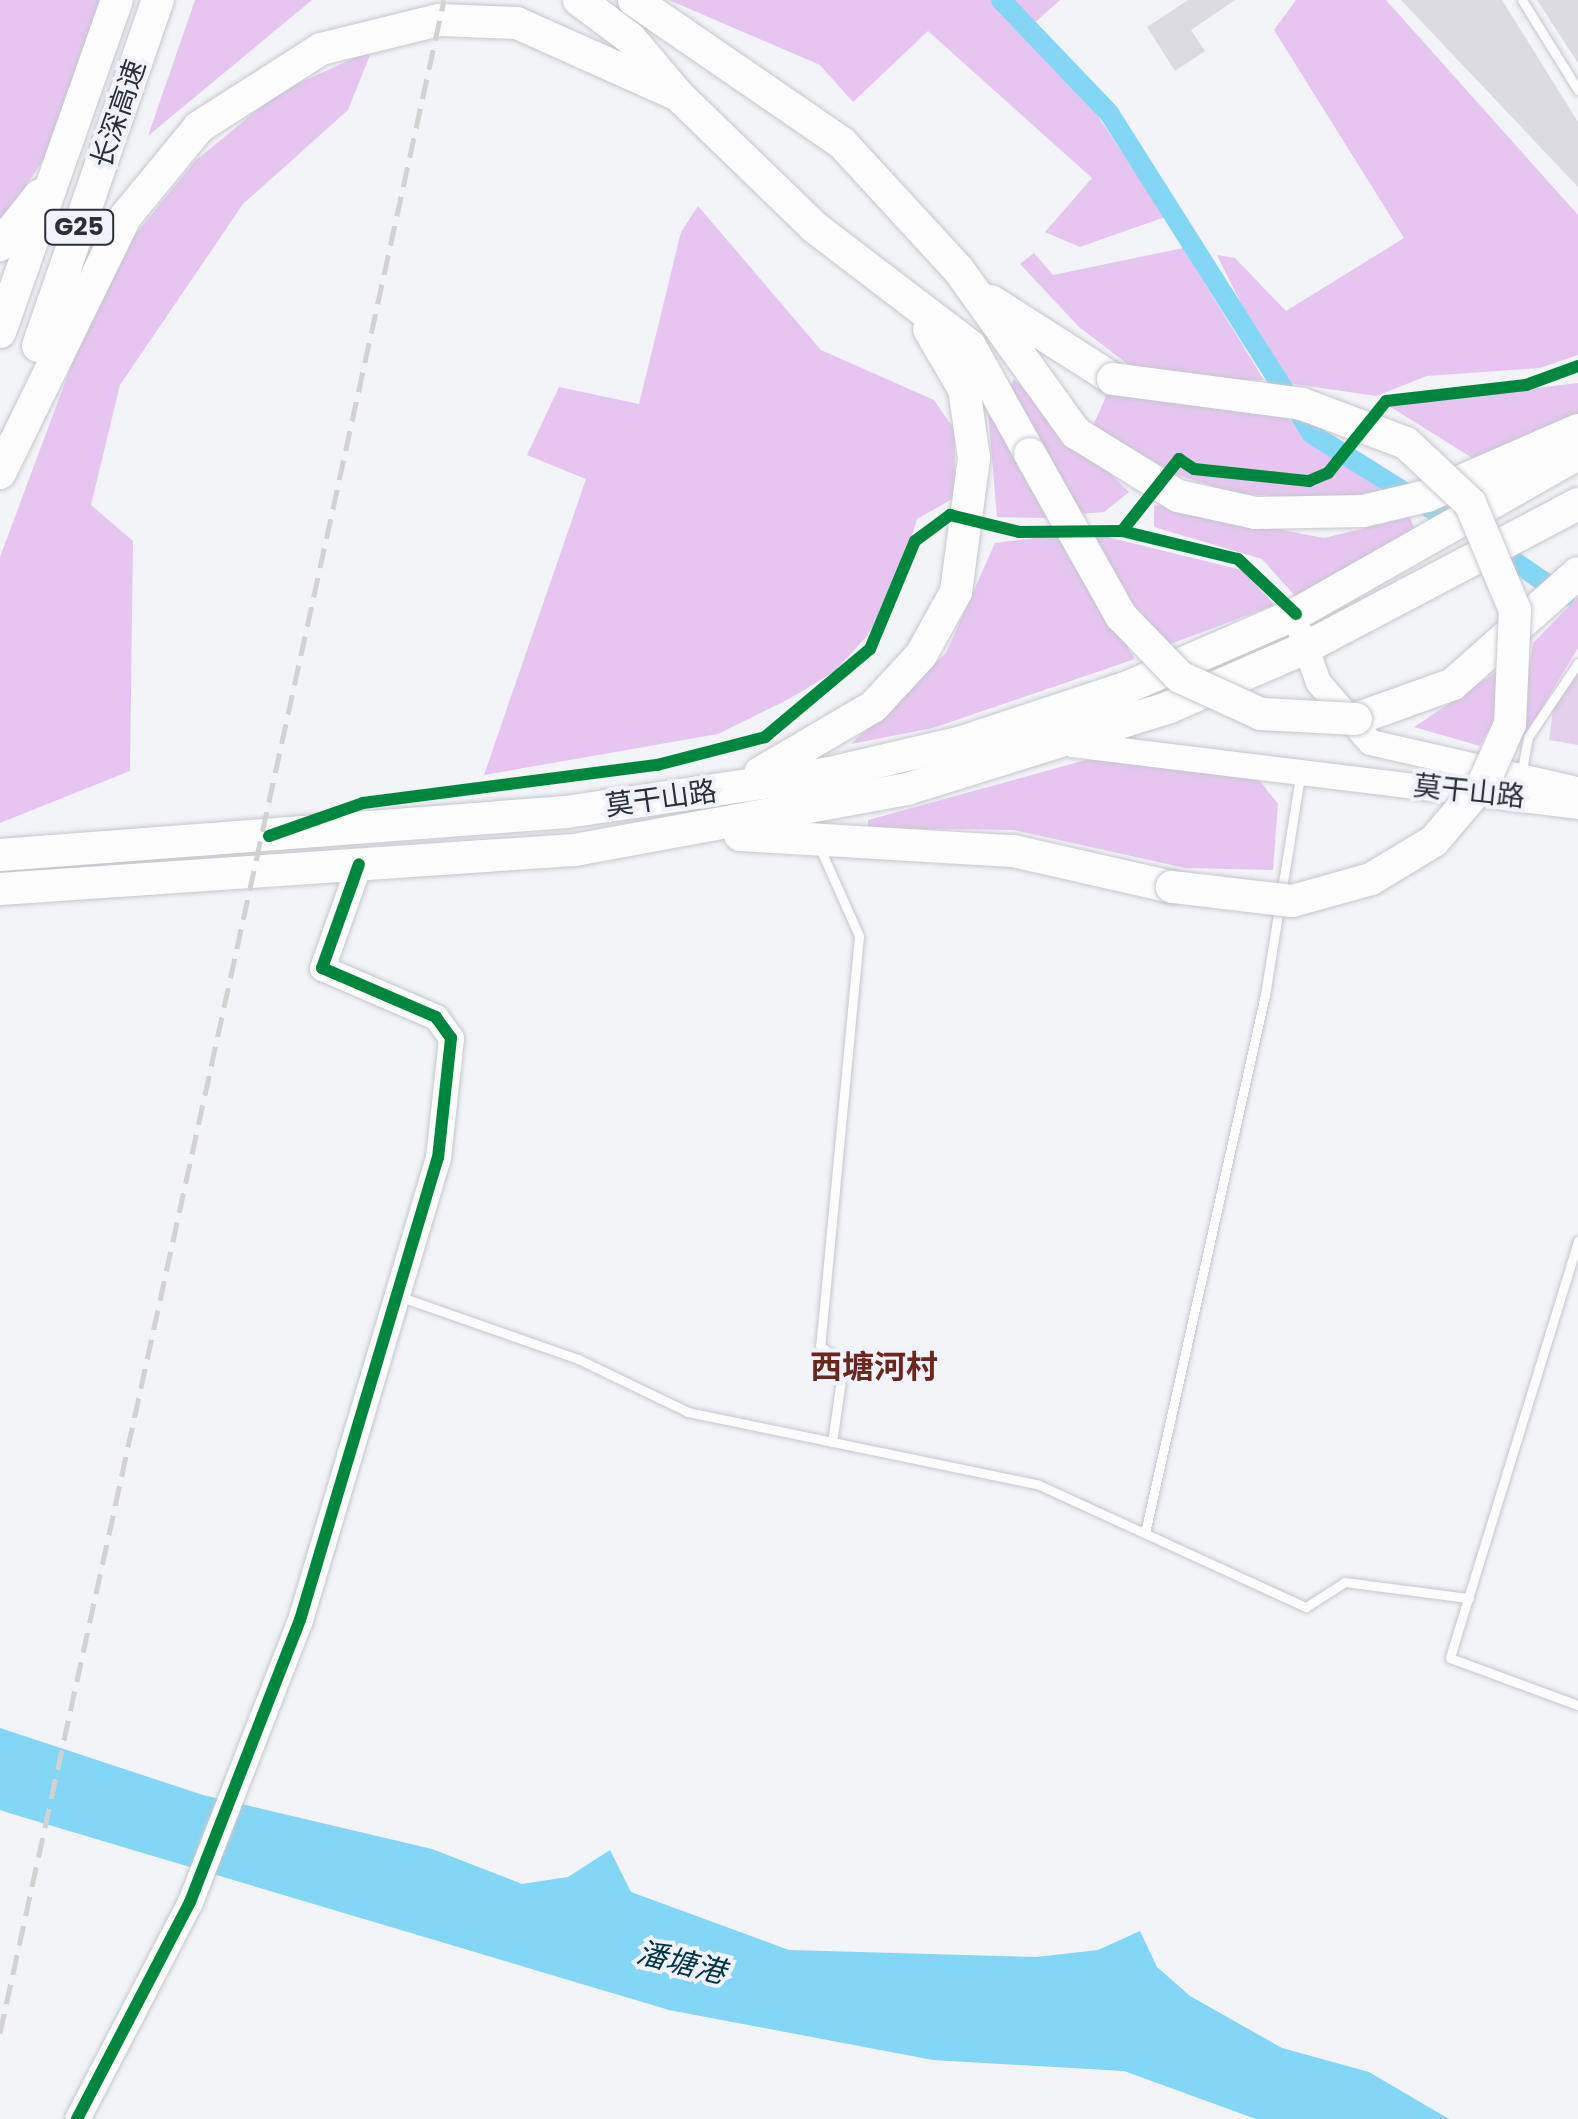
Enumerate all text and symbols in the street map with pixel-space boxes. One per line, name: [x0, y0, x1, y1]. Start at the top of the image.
street label: 长深高速: [85, 56, 153, 172]
road number: G25: [44, 207, 114, 247]
street label: 莫干山路: [1412, 769, 1526, 815]
street label: 莫干山路: [603, 775, 719, 823]
district label: 西塘河村: [810, 1348, 938, 1386]
water label: 潘塘港: [633, 1935, 729, 1991]

